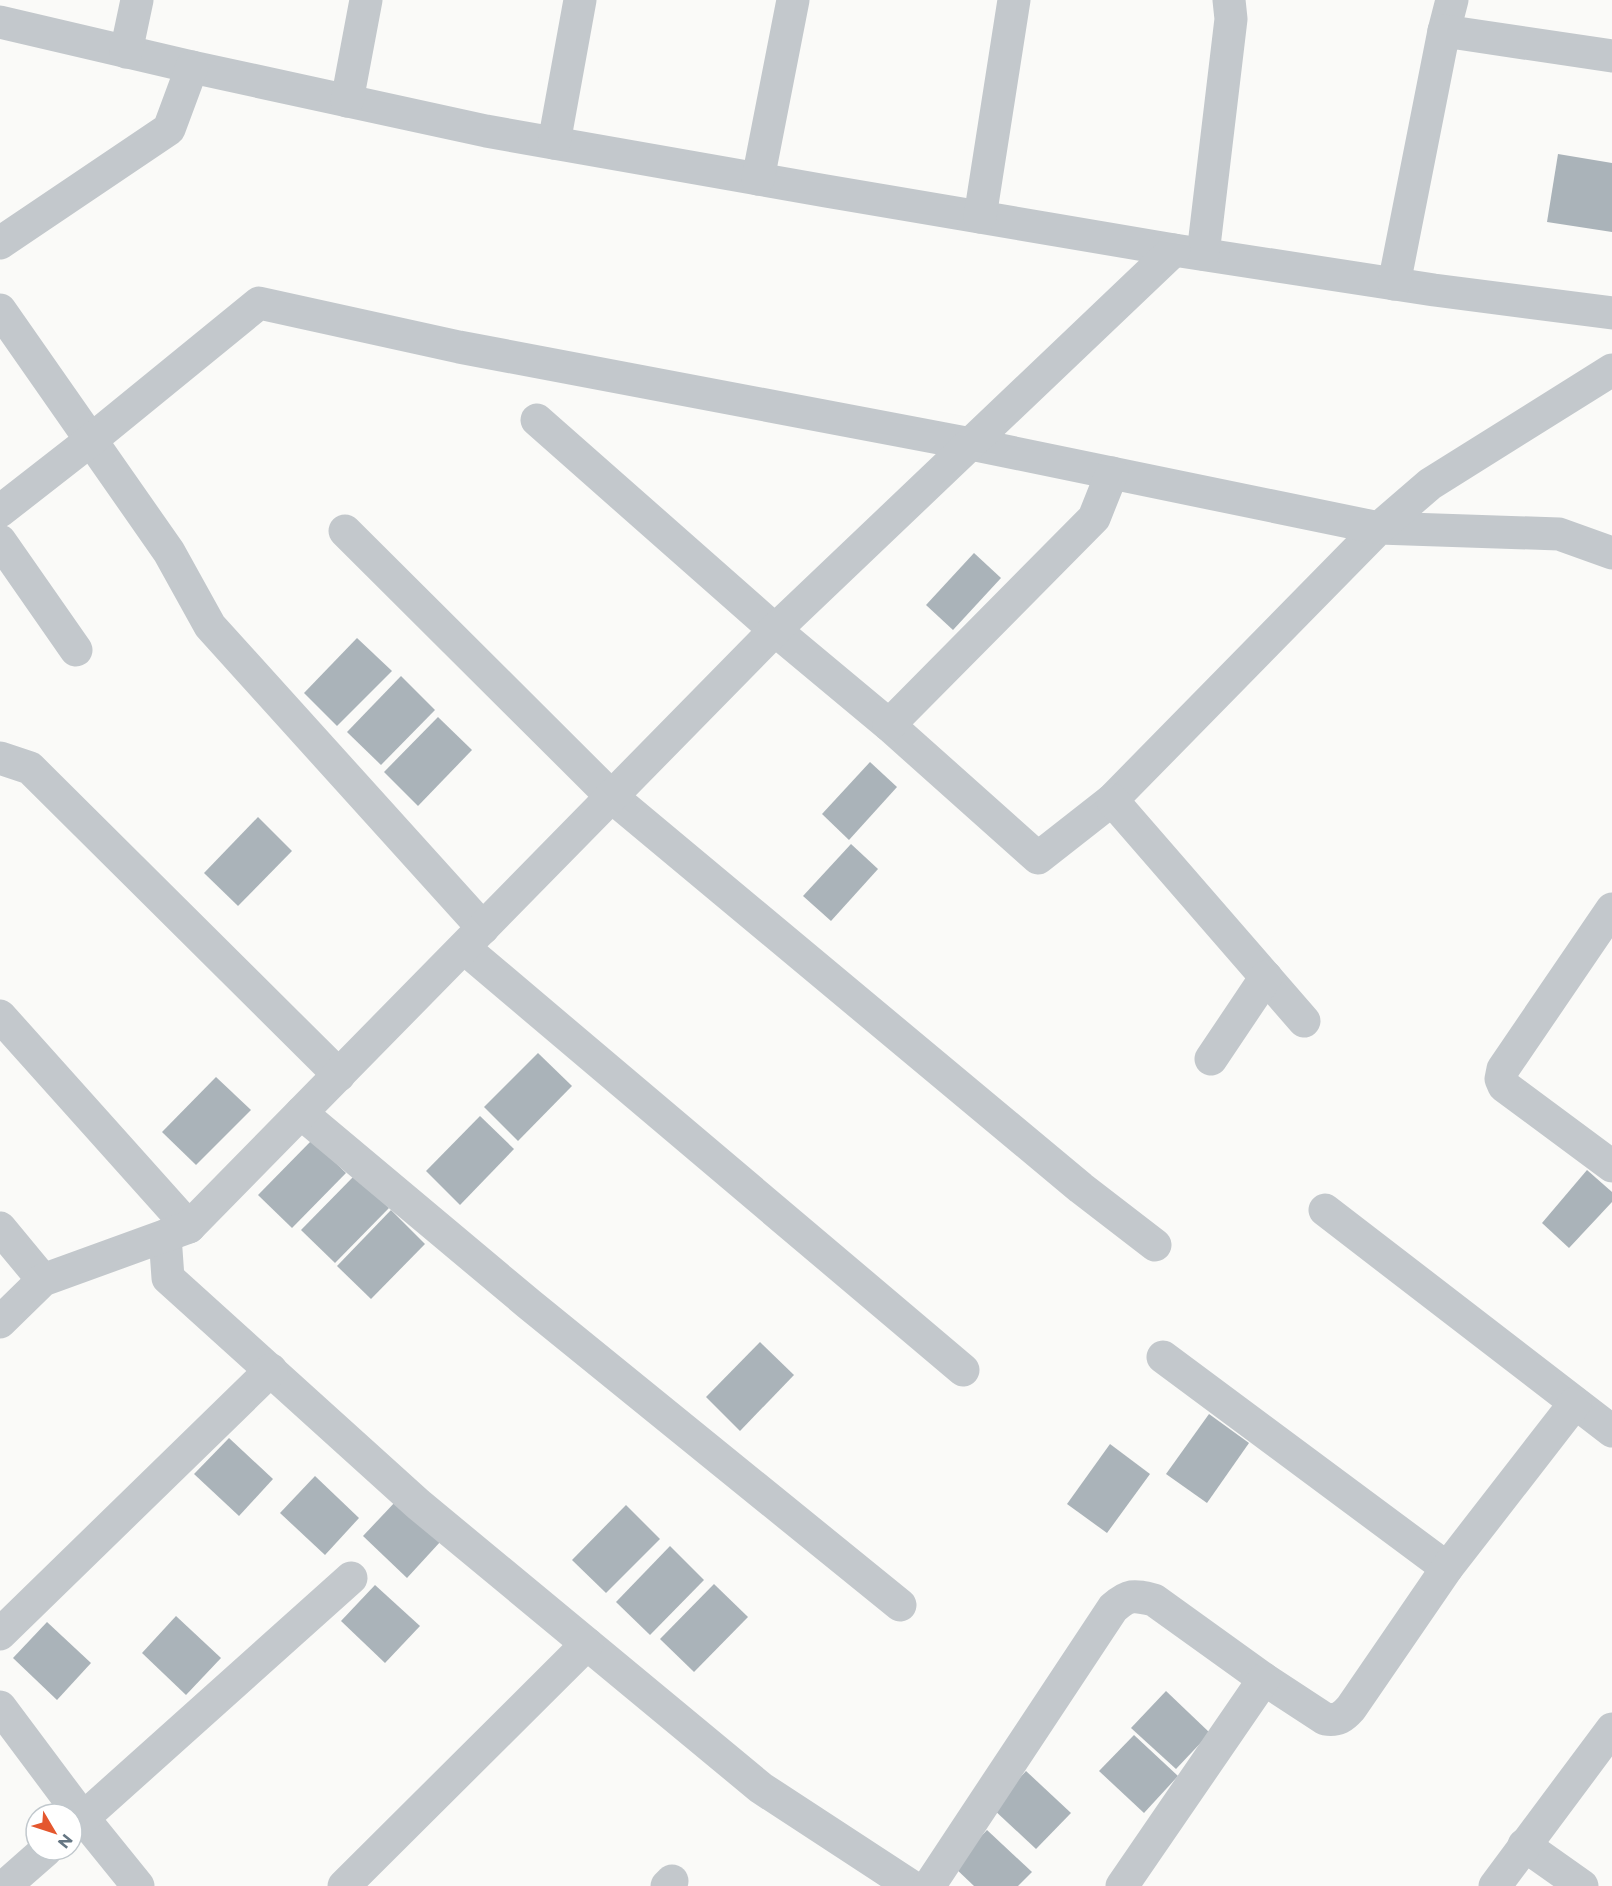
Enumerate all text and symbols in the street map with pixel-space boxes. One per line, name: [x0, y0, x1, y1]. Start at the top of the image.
north arrow: [24, 1802, 84, 1862]
text: N: [54, 1830, 77, 1852]

